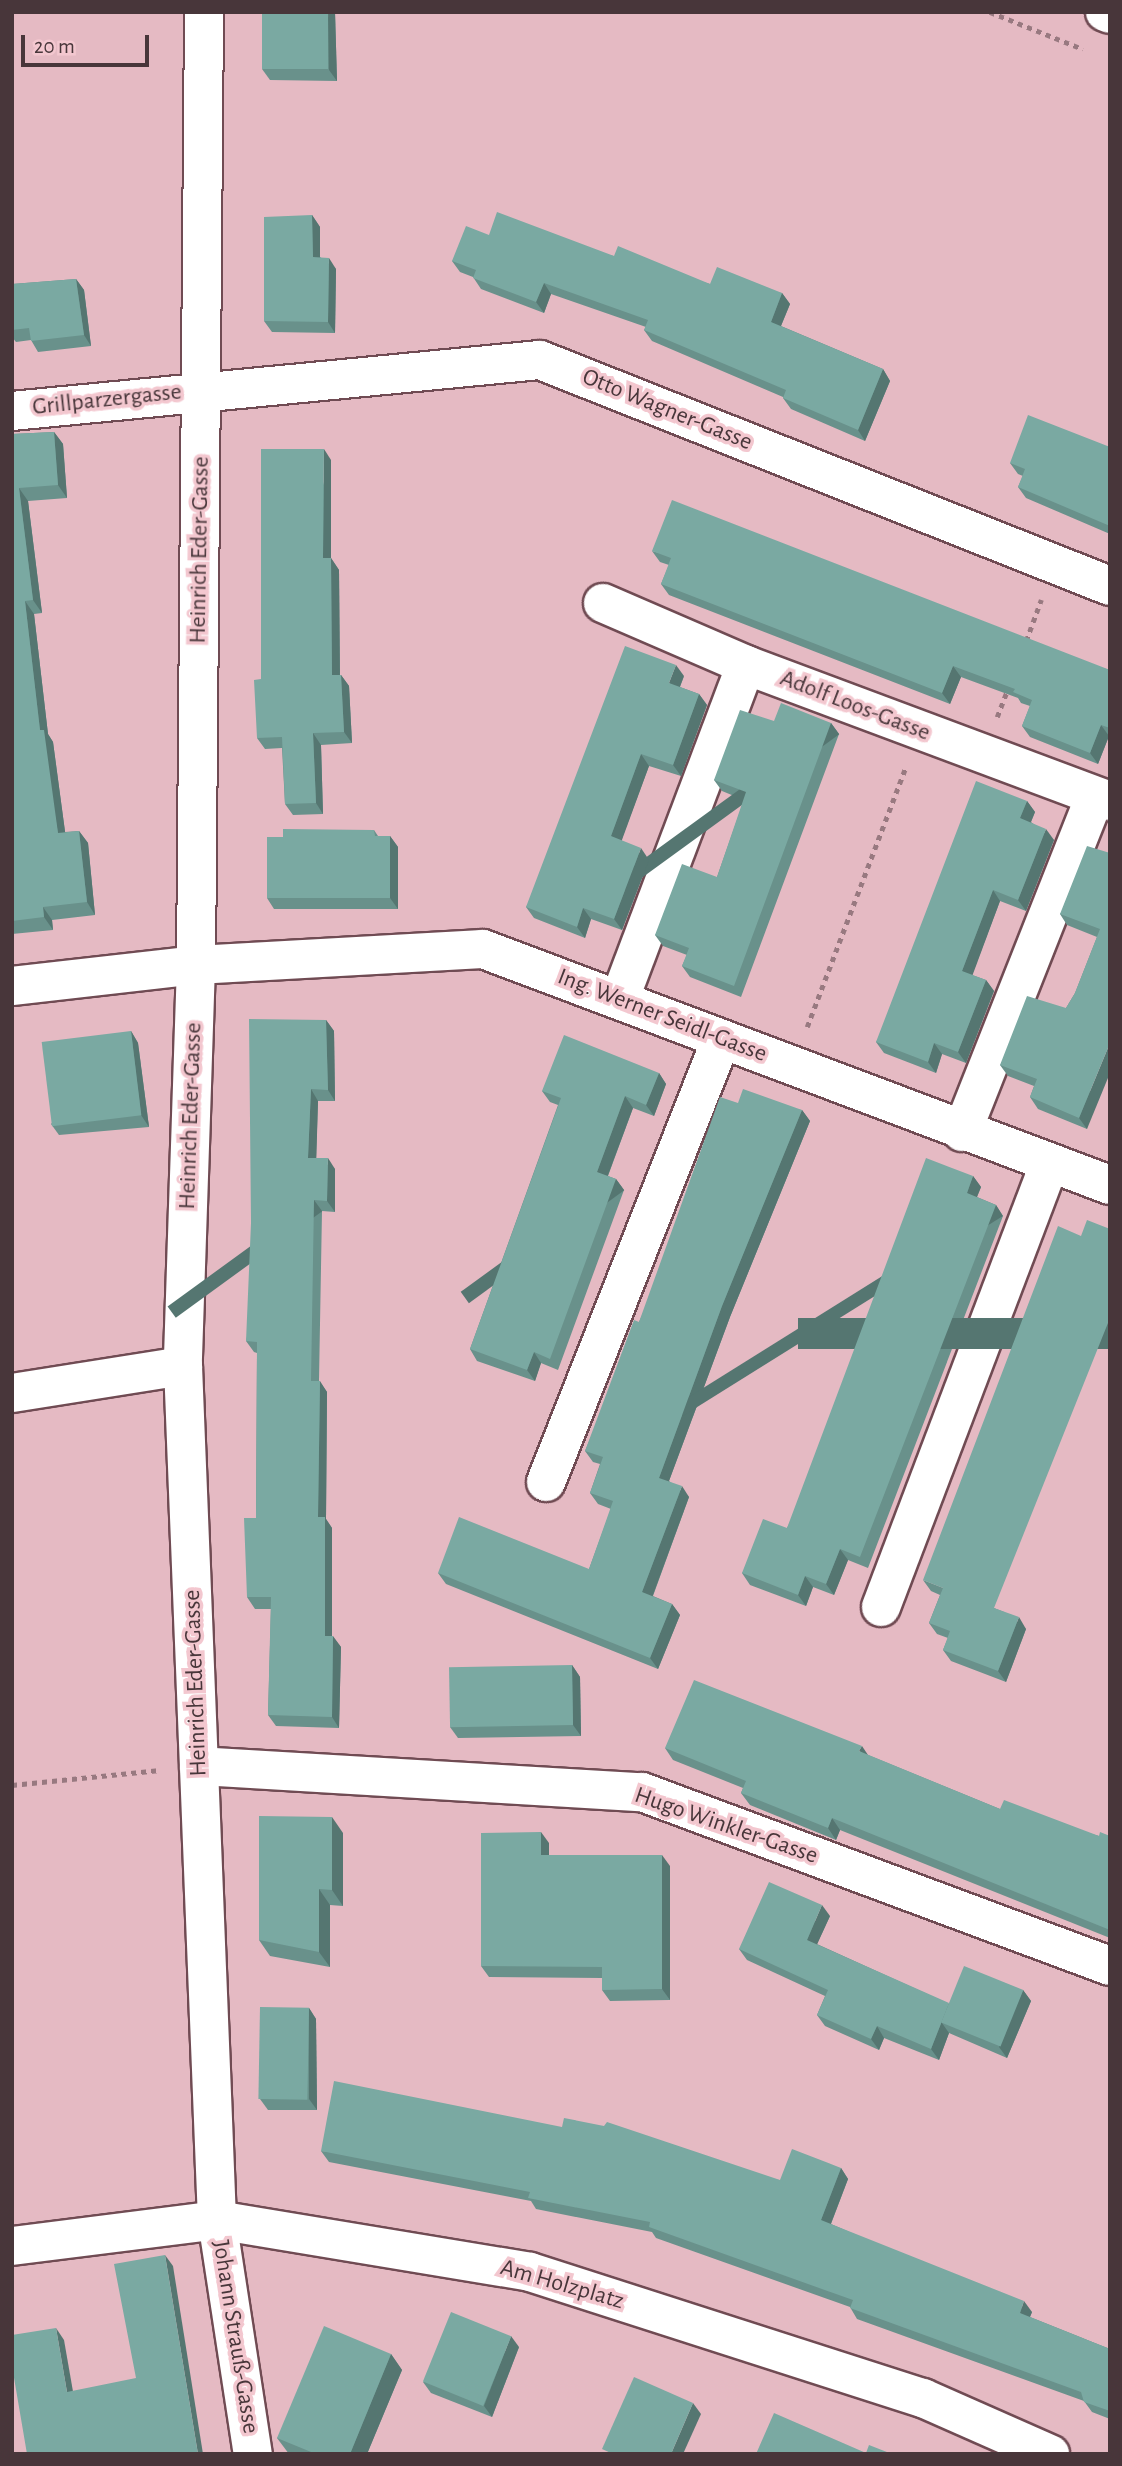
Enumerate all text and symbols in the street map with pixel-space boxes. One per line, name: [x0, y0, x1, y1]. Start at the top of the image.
scale bar: [24, 21, 152, 65]
text: 20 m: [34, 36, 75, 57]
street label: Otto Wagner-Gasse: [578, 363, 756, 457]
street label: Grillparzergasse: [31, 378, 183, 422]
street label: Heinrich Eder-Gasse: [184, 456, 216, 644]
street label: Adolf Loos-Gasse: [776, 664, 934, 748]
street label: Ing. Werner Seidl-Gasse: [553, 963, 771, 1069]
street label: Heinrich Eder-Gasse: [173, 1022, 209, 1210]
street label: Heinrich Eder-Gasse: [178, 1589, 214, 1777]
street label: Hugo Winkler-Gasse: [631, 1781, 821, 1871]
street label: Johann Strauß-Gasse: [206, 2238, 264, 2436]
street label: Am Holzplatz: [497, 2254, 627, 2316]

